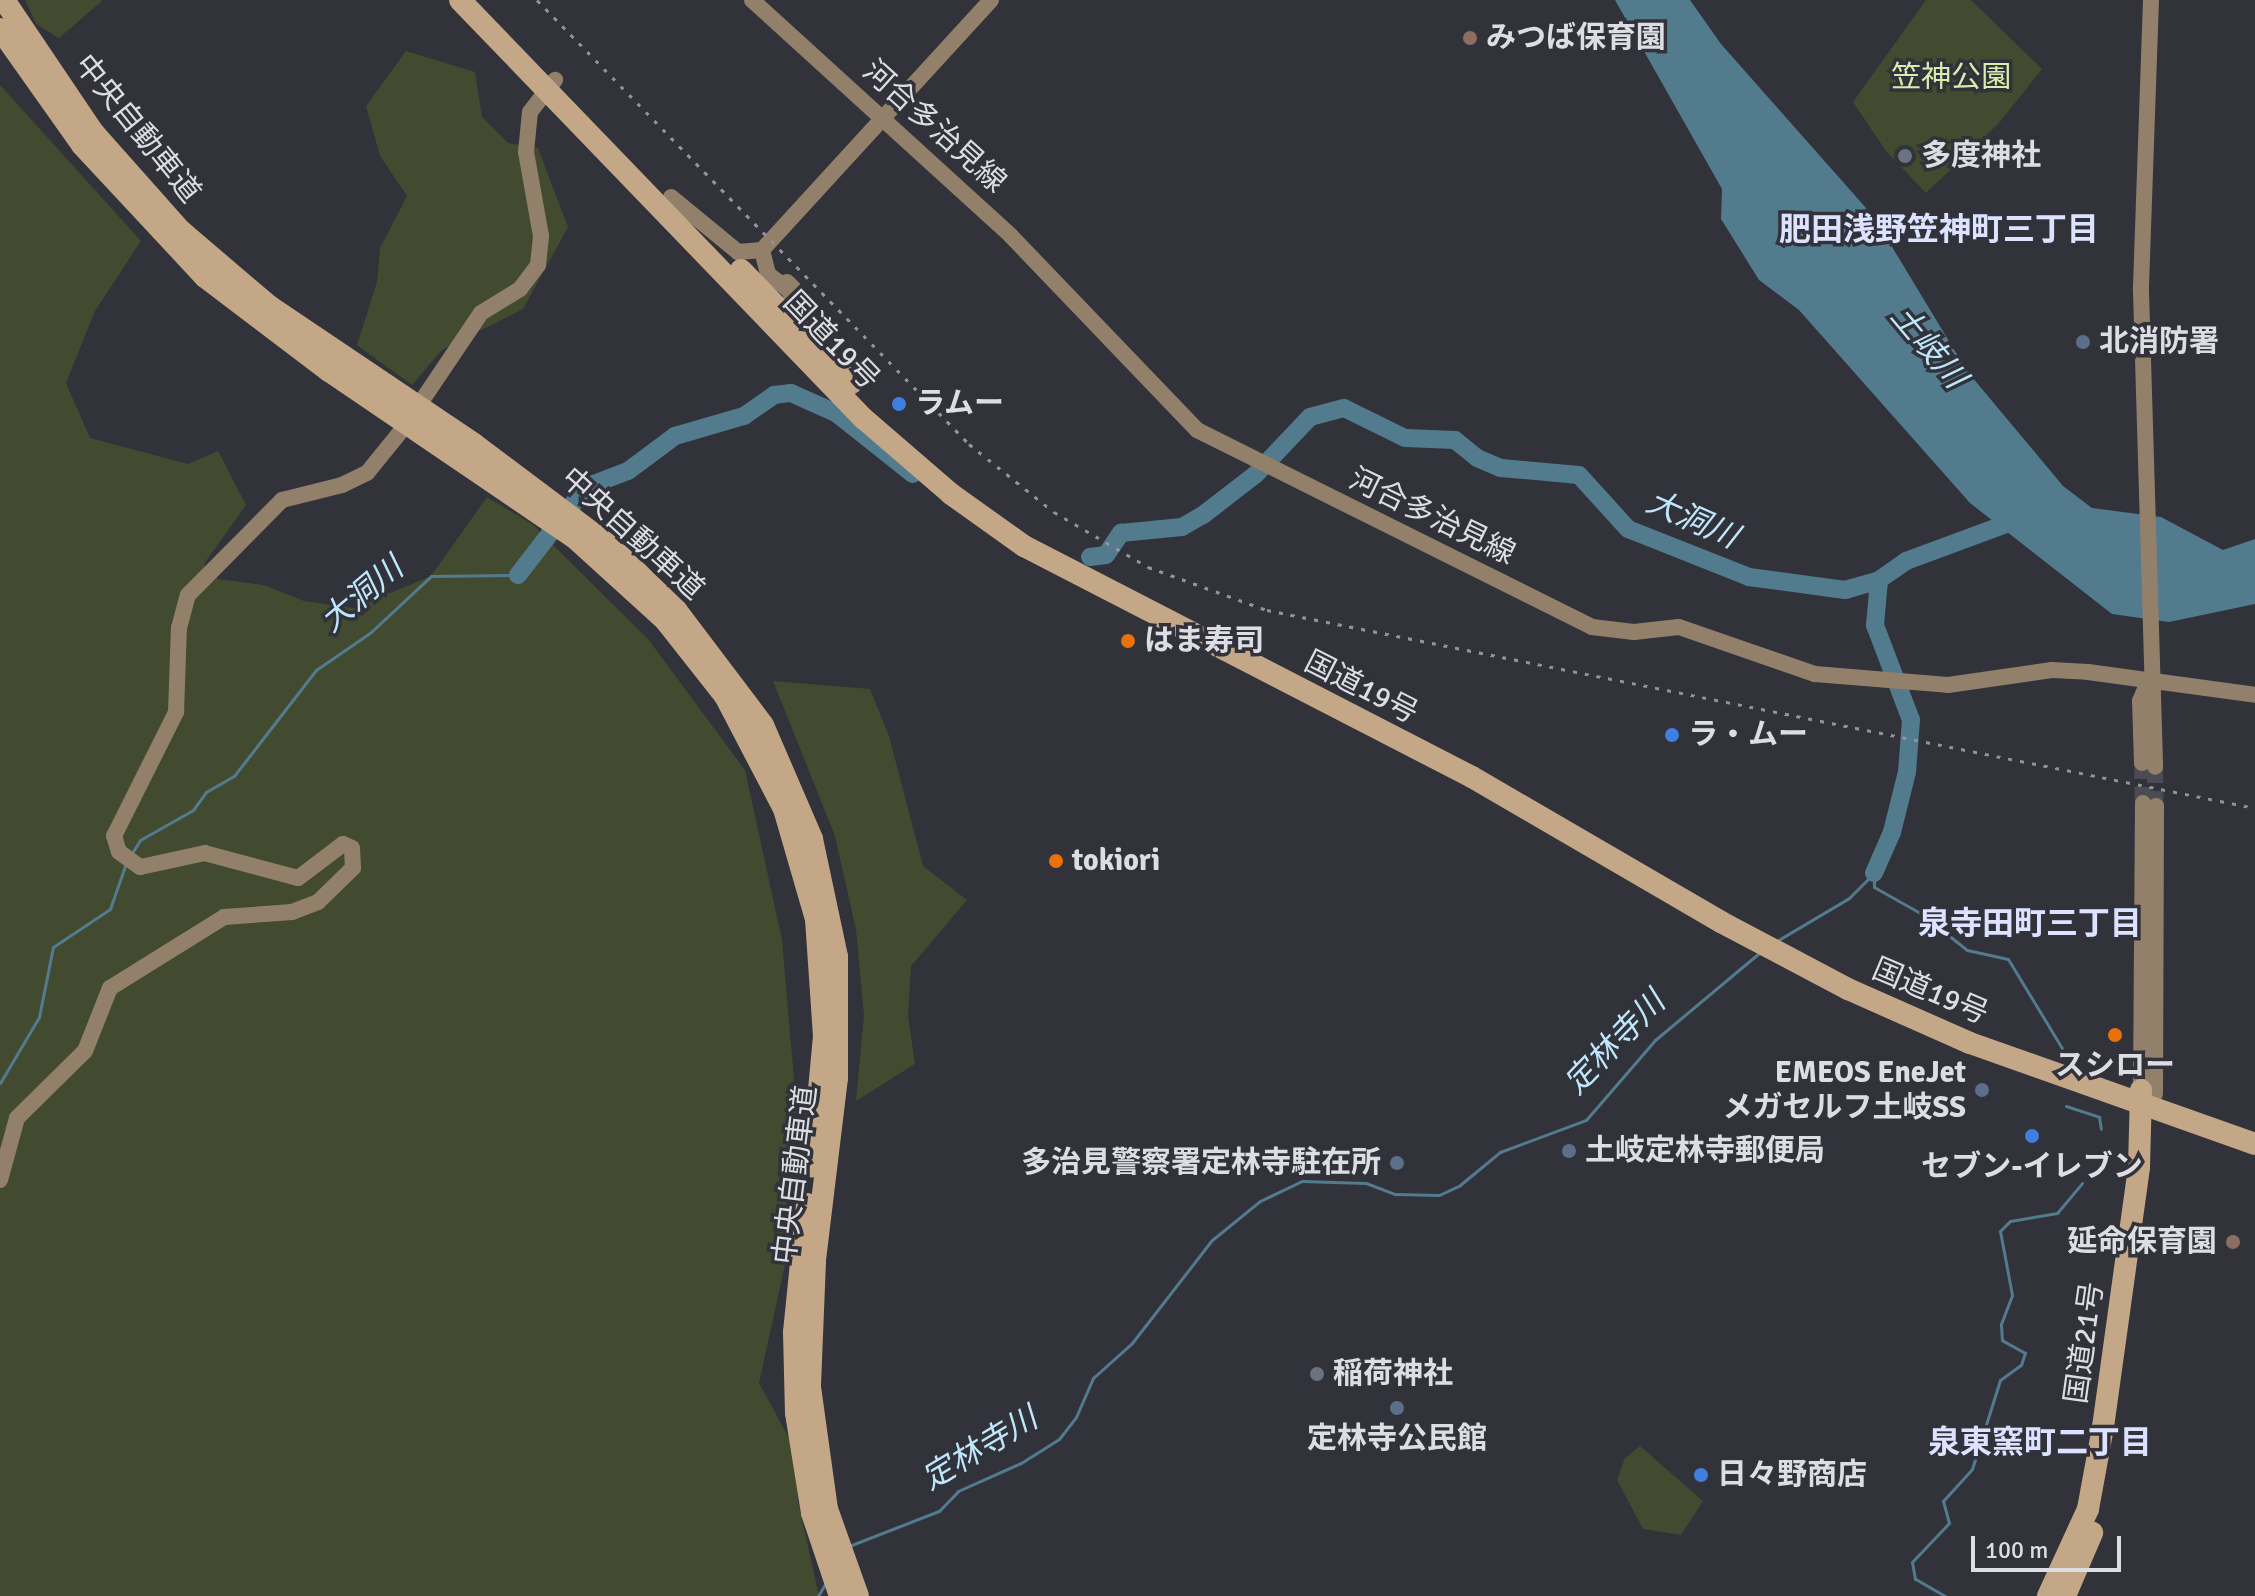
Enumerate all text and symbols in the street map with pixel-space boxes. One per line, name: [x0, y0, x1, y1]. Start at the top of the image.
place label: みつば保育園: [1486, 20, 1666, 56]
marker: みつば保育園: [1461, 29, 1479, 47]
street label: 中央自動車道: [66, 48, 208, 210]
street label: 河合多治見線: [855, 53, 1013, 201]
park label: 笠神公園: [1891, 60, 2011, 96]
place label: 多度神社: [1921, 138, 2041, 174]
marker: 多度神社: [1896, 147, 1914, 165]
district label: 肥田浅野笠神町三丁目: [1779, 211, 2099, 249]
street label: 国道19号: [776, 284, 886, 398]
water label: 土岐川: [1882, 298, 1974, 396]
place label: 北消防署: [2099, 324, 2219, 360]
marker: 北消防署: [2074, 333, 2092, 351]
place label: ラムー: [915, 386, 1005, 422]
marker: ラムー: [890, 395, 908, 413]
street label: 中央自動車道: [553, 460, 711, 608]
street label: 河合多治見線: [1343, 461, 1521, 573]
water label: 大洞川: [1640, 483, 1744, 557]
water label: 大洞川: [313, 549, 411, 641]
place label: はま寿司: [1144, 623, 1264, 659]
marker: はま寿司: [1119, 632, 1137, 650]
street label: 国道19号: [1298, 644, 1424, 732]
place label: ラ・ムー: [1688, 717, 1808, 753]
marker: ラ・ムー: [1663, 726, 1681, 744]
place label: tokiori: [1072, 843, 1160, 879]
marker: tokiori: [1047, 852, 1065, 870]
district label: 泉寺田町三丁目: [1918, 905, 2142, 943]
street label: 国道19号: [1867, 952, 1993, 1032]
water label: 定林寺川: [1557, 984, 1673, 1102]
marker: スシロー: [2106, 1026, 2124, 1044]
place label: スシロー: [2055, 1048, 2175, 1084]
place label: EMEOS EneJet メガセルフ土岐SS: [1723, 1055, 1966, 1126]
marker: EMEOS EneJet メガセルフ土岐SS: [1973, 1081, 1991, 1099]
street label: 中央自動車道: [767, 1083, 825, 1267]
marker: セブン-イレブン: [2023, 1127, 2041, 1145]
place label: 土岐定林寺郵便局: [1585, 1133, 1825, 1169]
marker: 土岐定林寺郵便局: [1560, 1142, 1578, 1160]
place label: 多治見警察署定林寺駐在所: [1021, 1145, 1381, 1181]
place label: セブン-イレブン: [1921, 1149, 2143, 1185]
marker: 多治見警察署定林寺駐在所: [1388, 1154, 1406, 1172]
place label: 延命保育園: [2067, 1224, 2217, 1260]
marker: 延命保育園: [2224, 1233, 2242, 1251]
street label: 国道21号: [2059, 1280, 2111, 1406]
place label: 稲荷神社: [1333, 1356, 1453, 1392]
marker: 稲荷神社: [1308, 1365, 1326, 1383]
marker: 定林寺公民館: [1388, 1399, 1406, 1417]
water label: 定林寺川: [915, 1400, 1045, 1498]
place label: 定林寺公民館: [1307, 1421, 1487, 1457]
district label: 泉東窯町二丁目: [1928, 1424, 2152, 1462]
place label: 日々野商店: [1717, 1457, 1867, 1493]
marker: 日々野商店: [1692, 1466, 1710, 1484]
scale bar: [1975, 1520, 2125, 1570]
text: 100 m: [1985, 1535, 2048, 1565]

